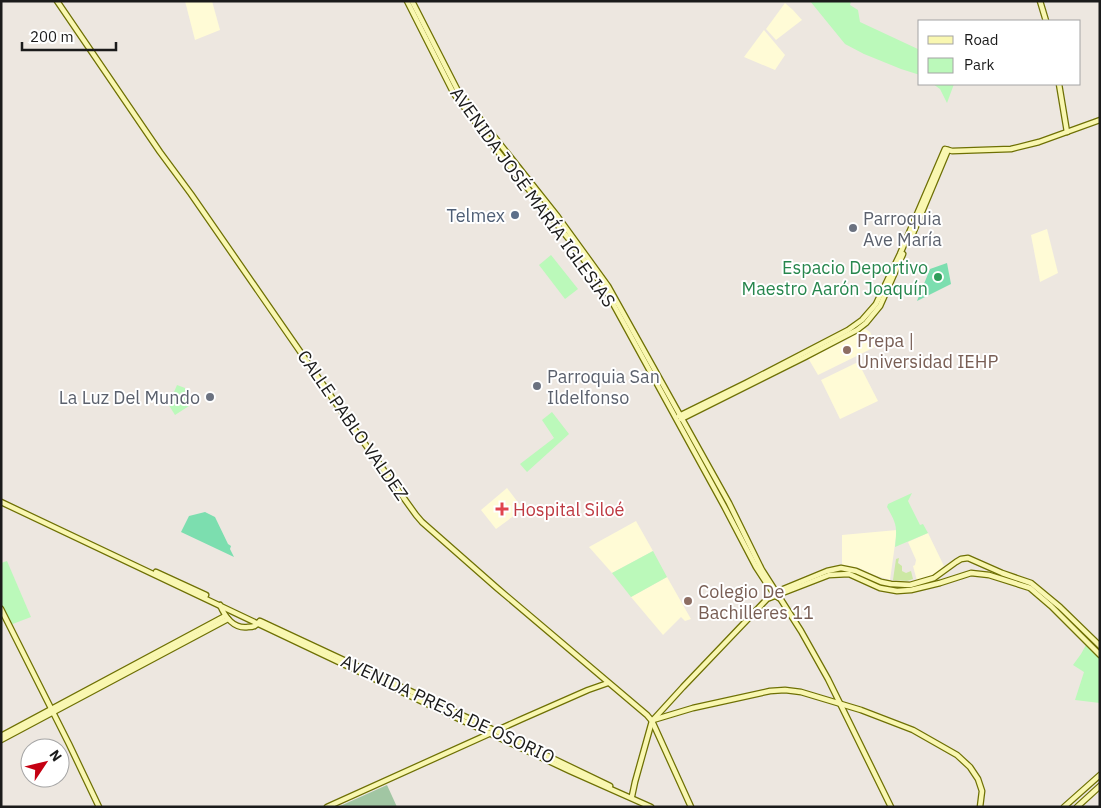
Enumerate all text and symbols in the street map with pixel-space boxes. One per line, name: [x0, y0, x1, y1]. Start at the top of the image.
scale bar: [22, 20, 116, 52]
legend: [918, 20, 1081, 85]
text: 200 m: [30, 27, 74, 46]
text: Road: [964, 30, 999, 49]
text: Park: [964, 55, 994, 74]
street label: AVENIDA JOSÉ MARÍA IGLESIAS: [445, 82, 621, 312]
place label: Telmex: [447, 204, 505, 227]
place label: Parroquia Ave María: [863, 207, 942, 251]
marker: Telmex: [509, 209, 521, 221]
marker: Parroquia Ave María: [847, 222, 859, 234]
place label: Espacio Deportivo Maestro Aarón Joaquín: [742, 256, 928, 300]
marker: Espacio Deportivo Maestro Aarón Joaquín: [932, 271, 944, 283]
place label: Prepa | Universidad IEHP: [857, 329, 999, 373]
marker: Prepa | Universidad IEHP: [841, 344, 853, 356]
street label: CALLE PABLO VALDEZ: [292, 345, 414, 505]
place label: Parroquia San Ildelfonso: [547, 365, 660, 409]
marker: Parroquia San Ildelfonso: [531, 380, 543, 392]
place label: La Luz Del Mundo: [59, 386, 200, 409]
marker: La Luz Del Mundo: [204, 391, 216, 403]
place label: Hospital Siloé: [513, 498, 625, 521]
marker: Hospital Siloé: [495, 502, 509, 516]
place label: Colegio De Bachilleres 11: [698, 580, 814, 624]
marker: Colegio De Bachilleres 11: [682, 595, 694, 607]
street label: AVENIDA PRESA DE OSORIO: [337, 649, 559, 769]
north arrow: [20, 738, 70, 788]
text: N: [45, 746, 66, 765]

